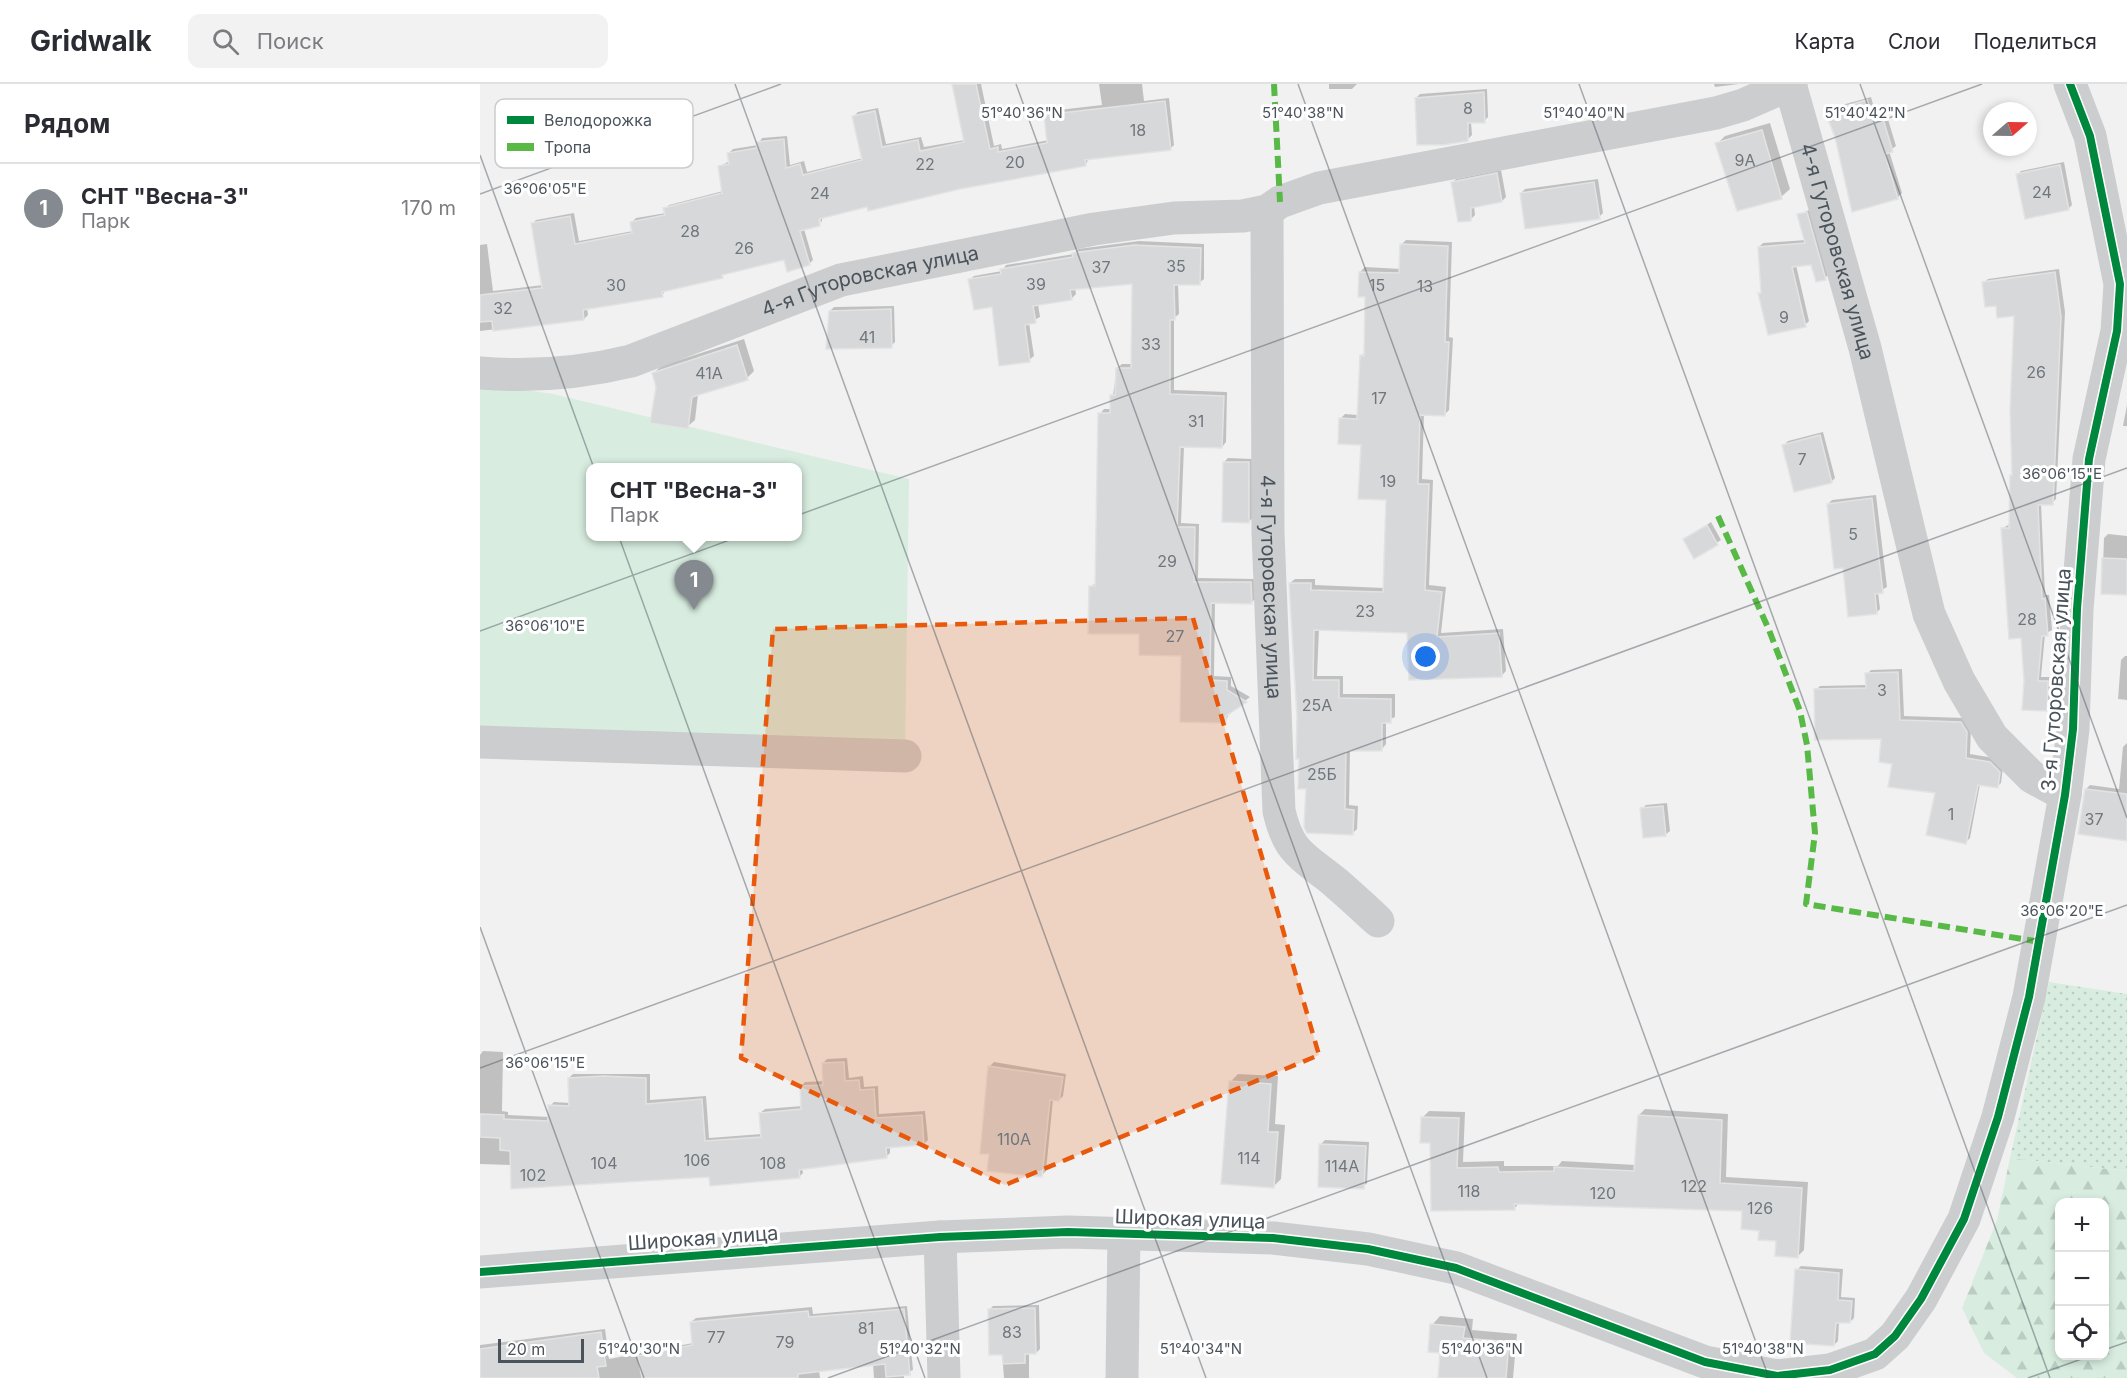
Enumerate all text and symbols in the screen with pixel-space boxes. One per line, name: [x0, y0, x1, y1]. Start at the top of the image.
search box: [188, 14, 608, 68]
text: Gridwalk: [30, 24, 152, 58]
icon: search: [209, 25, 242, 58]
text: Поиск: [257, 28, 324, 54]
text: Карта: [1795, 29, 1855, 54]
text: Слои: [1888, 29, 1940, 54]
text: Поделиться: [1973, 29, 2097, 54]
house number: 8: [1463, 98, 1473, 118]
legend: [495, 99, 693, 168]
north arrow: [1983, 102, 2037, 156]
text: 51°40'36"N: [981, 103, 1063, 122]
text: 51°40'38"N: [1262, 103, 1344, 122]
text: 51°40'40"N: [1543, 103, 1625, 122]
text: 51°40'42"N: [1824, 103, 1906, 122]
text: Рядом: [24, 108, 110, 139]
text: Велодорожка: [544, 110, 652, 130]
house number: 18: [1130, 120, 1146, 140]
text: Тропа: [544, 137, 591, 157]
street label: 4-я Гуторовская улица: [1795, 140, 1879, 362]
house number: 9А: [1735, 150, 1755, 170]
house number: 20: [1005, 152, 1025, 172]
house number: 22: [915, 154, 935, 174]
text: 36°06'05"E: [503, 179, 587, 198]
house number: 24: [2032, 182, 2052, 202]
text: СНТ "Весна-3": [81, 183, 249, 209]
house number: 24: [810, 183, 830, 203]
text: 1: [39, 196, 48, 220]
text: 170 m: [401, 196, 456, 220]
text: Парк: [81, 209, 130, 233]
house number: 28: [680, 221, 700, 241]
house number: 26: [734, 238, 754, 258]
street label: 4-я Гуторовская улица: [758, 241, 981, 322]
house number: 35: [1166, 256, 1186, 276]
house number: 37: [1092, 257, 1110, 277]
house number: 39: [1026, 274, 1046, 294]
house number: 30: [606, 275, 626, 295]
house number: 15: [1369, 275, 1385, 295]
house number: 13: [1417, 276, 1433, 296]
house number: 32: [493, 298, 513, 318]
house number: 9: [1779, 307, 1789, 327]
house number: 41: [859, 327, 875, 347]
house number: 33: [1141, 334, 1161, 354]
house number: 26: [2026, 362, 2046, 382]
house number: 41А: [695, 363, 723, 383]
house number: 17: [1371, 388, 1387, 408]
house number: 31: [1188, 411, 1204, 431]
house number: 7: [1797, 449, 1807, 469]
popup: [586, 463, 802, 541]
text: 36°06'15"E: [2022, 464, 2102, 483]
house number: 19: [1380, 471, 1396, 491]
street label: 4-я Гуторовская улица: [1256, 475, 1287, 700]
text: СНТ "Весна-3": [610, 477, 778, 503]
text: Парк: [610, 503, 659, 527]
house number: 5: [1848, 524, 1858, 544]
house number: 29: [1157, 551, 1177, 571]
pin: 1: [674, 560, 714, 610]
street label: 3-я Гуторовская улица: [2036, 568, 2076, 792]
house number: 23: [1355, 601, 1375, 621]
house number: 28: [2017, 609, 2037, 629]
text: 36°06'10"E: [505, 616, 585, 635]
house number: 27: [1166, 626, 1184, 646]
your location: [1411, 642, 1440, 671]
house number: 3: [1877, 680, 1887, 700]
house number: 25А: [1302, 695, 1332, 715]
house number: 25Б: [1307, 764, 1337, 784]
house number: 1: [1948, 804, 1954, 824]
house number: 37: [2085, 809, 2103, 829]
text: 36°06'20"E: [2020, 901, 2104, 920]
text: 36°06'15"E: [505, 1053, 585, 1072]
house number: 110А: [997, 1129, 1031, 1149]
house number: 114: [1237, 1148, 1261, 1168]
house number: 106: [684, 1150, 710, 1170]
house number: 104: [591, 1153, 617, 1173]
house number: 108: [760, 1153, 786, 1173]
house number: 114А: [1325, 1156, 1359, 1176]
house number: 102: [520, 1165, 546, 1185]
house number: 122: [1681, 1176, 1707, 1196]
house number: 118: [1458, 1181, 1480, 1201]
house number: 120: [1590, 1183, 1616, 1203]
house number: 126: [1747, 1198, 1773, 1218]
map controls: [2055, 1198, 2109, 1360]
button: +: [2055, 1198, 2109, 1252]
street label: Широкая улица: [1114, 1204, 1266, 1234]
street label: Широкая улица: [627, 1221, 779, 1255]
button: −: [2055, 1252, 2109, 1306]
button: locate: [2055, 1306, 2109, 1360]
house number: 81: [858, 1318, 874, 1338]
house number: 83: [1002, 1322, 1022, 1342]
house number: 77: [707, 1327, 725, 1347]
house number: 79: [776, 1332, 794, 1352]
scale bar: [498, 1336, 584, 1364]
text: 20 m: [507, 1339, 545, 1359]
text: 51°40'30"N: [598, 1339, 680, 1358]
text: 51°40'32"N: [879, 1339, 961, 1358]
text: 51°40'34"N: [1160, 1339, 1242, 1358]
text: 51°40'36"N: [1441, 1339, 1523, 1358]
text: 51°40'38"N: [1722, 1339, 1804, 1358]

